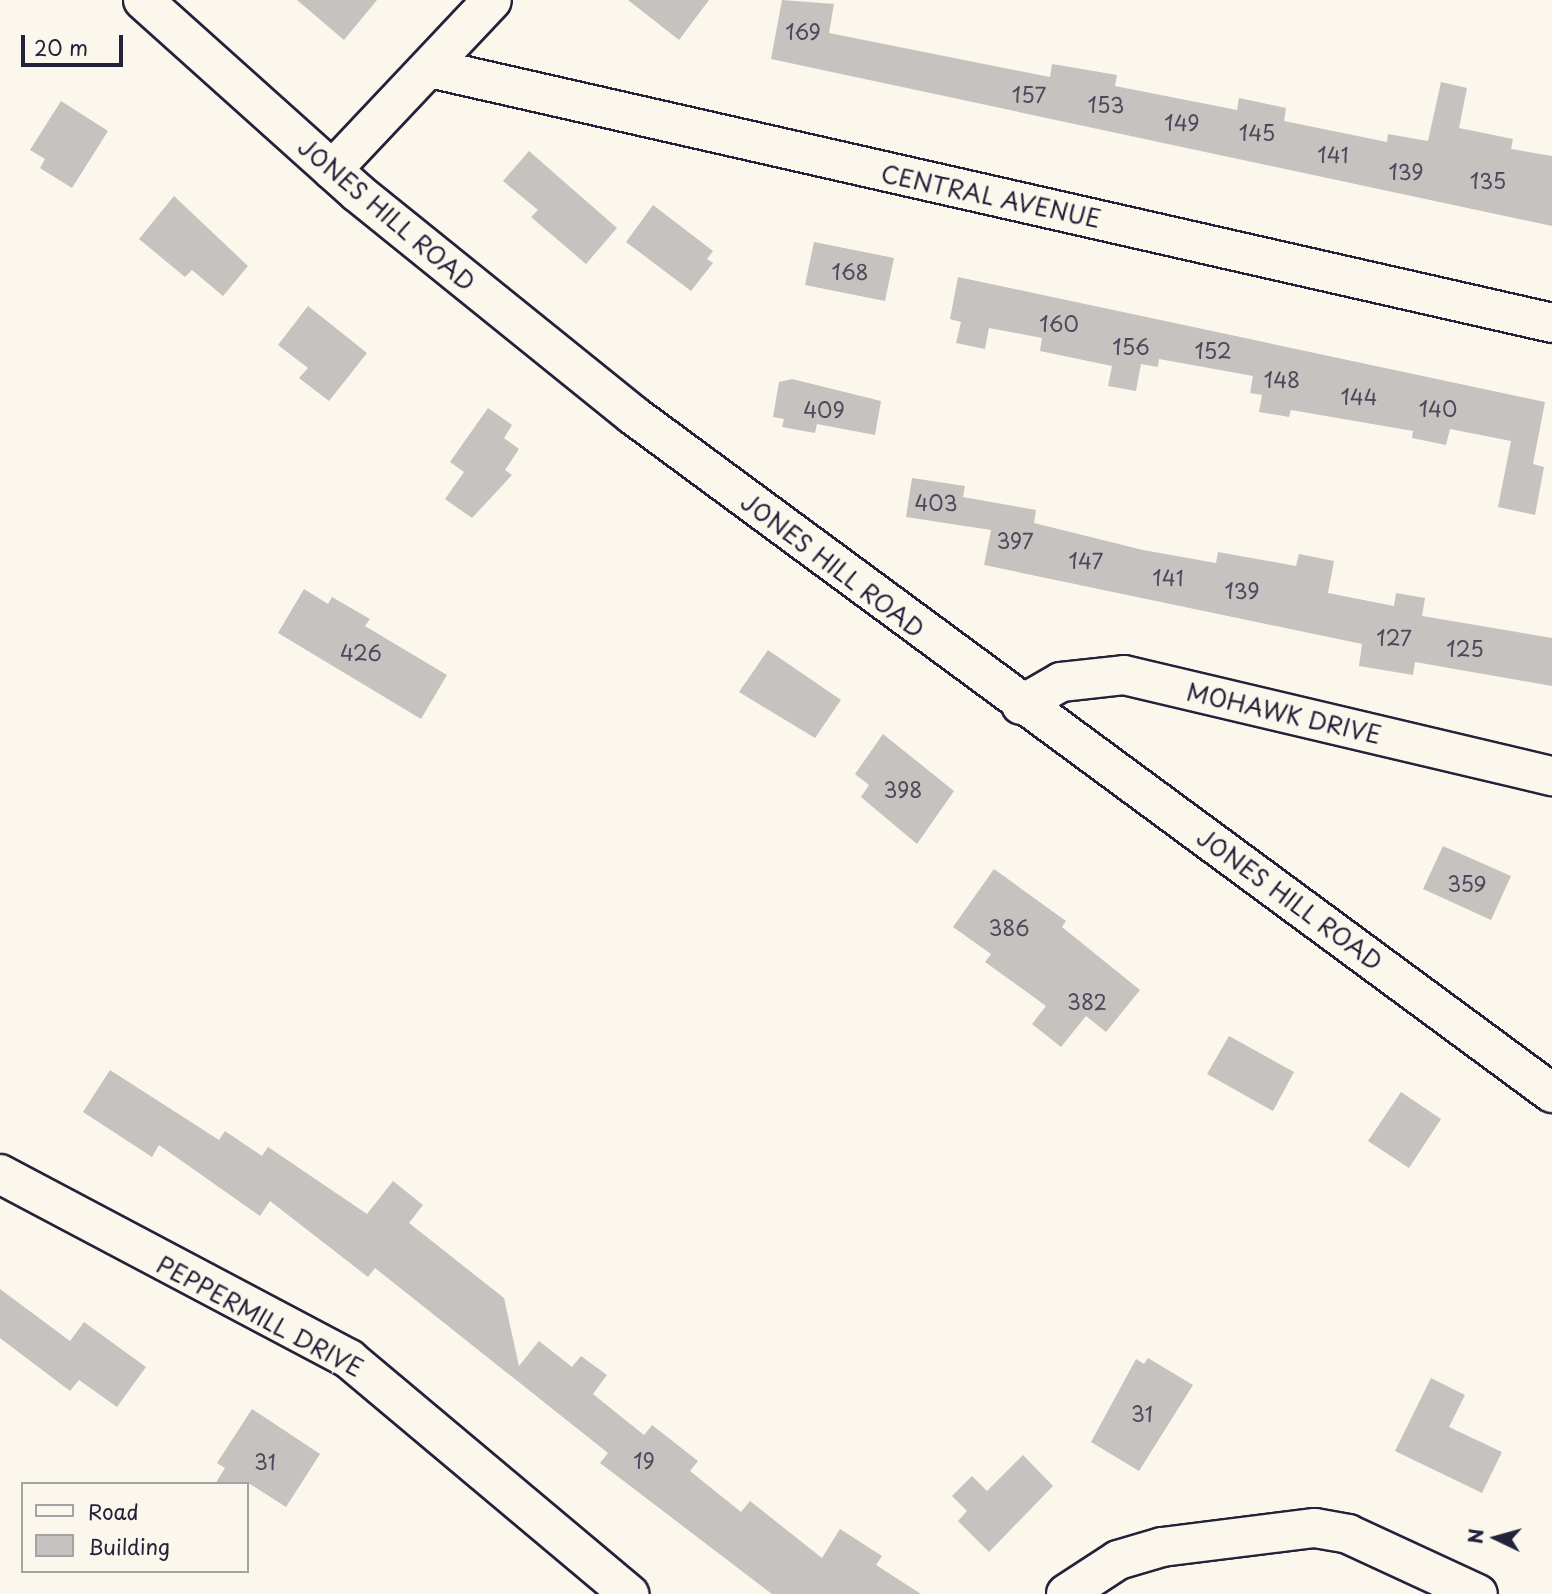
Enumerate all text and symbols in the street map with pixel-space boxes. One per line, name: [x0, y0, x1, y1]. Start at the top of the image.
house number: 169: [785, 18, 821, 44]
scale bar: [24, 21, 126, 65]
text: 20 m: [34, 31, 88, 63]
house number: 157: [1012, 81, 1046, 107]
house number: 153: [1088, 91, 1124, 117]
house number: 149: [1164, 109, 1200, 135]
house number: 145: [1239, 119, 1275, 145]
street label: JONES HILL ROAD: [292, 131, 482, 297]
house number: 141: [1317, 141, 1349, 167]
house number: 139: [1388, 158, 1424, 184]
street label: CENTRAL AVENUE: [878, 159, 1104, 233]
house number: 135: [1470, 167, 1506, 193]
house number: 168: [831, 258, 869, 284]
house number: 160: [1039, 310, 1079, 336]
house number: 156: [1112, 333, 1150, 359]
house number: 152: [1194, 337, 1232, 363]
house number: 148: [1264, 366, 1300, 392]
house number: 144: [1340, 383, 1378, 409]
house number: 140: [1419, 395, 1457, 421]
house number: 409: [803, 396, 845, 422]
street label: JONES HILL ROAD: [735, 486, 931, 644]
house number: 403: [914, 489, 958, 515]
house number: 397: [996, 527, 1034, 553]
house number: 147: [1069, 547, 1103, 573]
house number: 141: [1152, 564, 1184, 590]
house number: 139: [1224, 577, 1260, 603]
house number: 127: [1376, 624, 1412, 650]
house number: 125: [1446, 635, 1484, 661]
house number: 426: [340, 639, 382, 665]
street label: MOHAWK DRIVE: [1183, 676, 1385, 750]
house number: 398: [884, 776, 922, 802]
street label: JONES HILL ROAD: [1191, 822, 1389, 976]
house number: 359: [1447, 870, 1487, 896]
house number: 386: [988, 914, 1030, 940]
house number: 382: [1067, 988, 1107, 1014]
street label: PEPPERMILL DRIVE: [152, 1249, 368, 1383]
house number: 31: [1131, 1400, 1153, 1426]
house number: 19: [633, 1447, 655, 1473]
house number: 31: [254, 1448, 276, 1474]
legend: [21, 1482, 248, 1573]
text: Road: [88, 1495, 139, 1527]
north arrow: [1461, 1503, 1531, 1573]
text: N: [1460, 1527, 1490, 1545]
text: Building: [88, 1530, 170, 1562]

